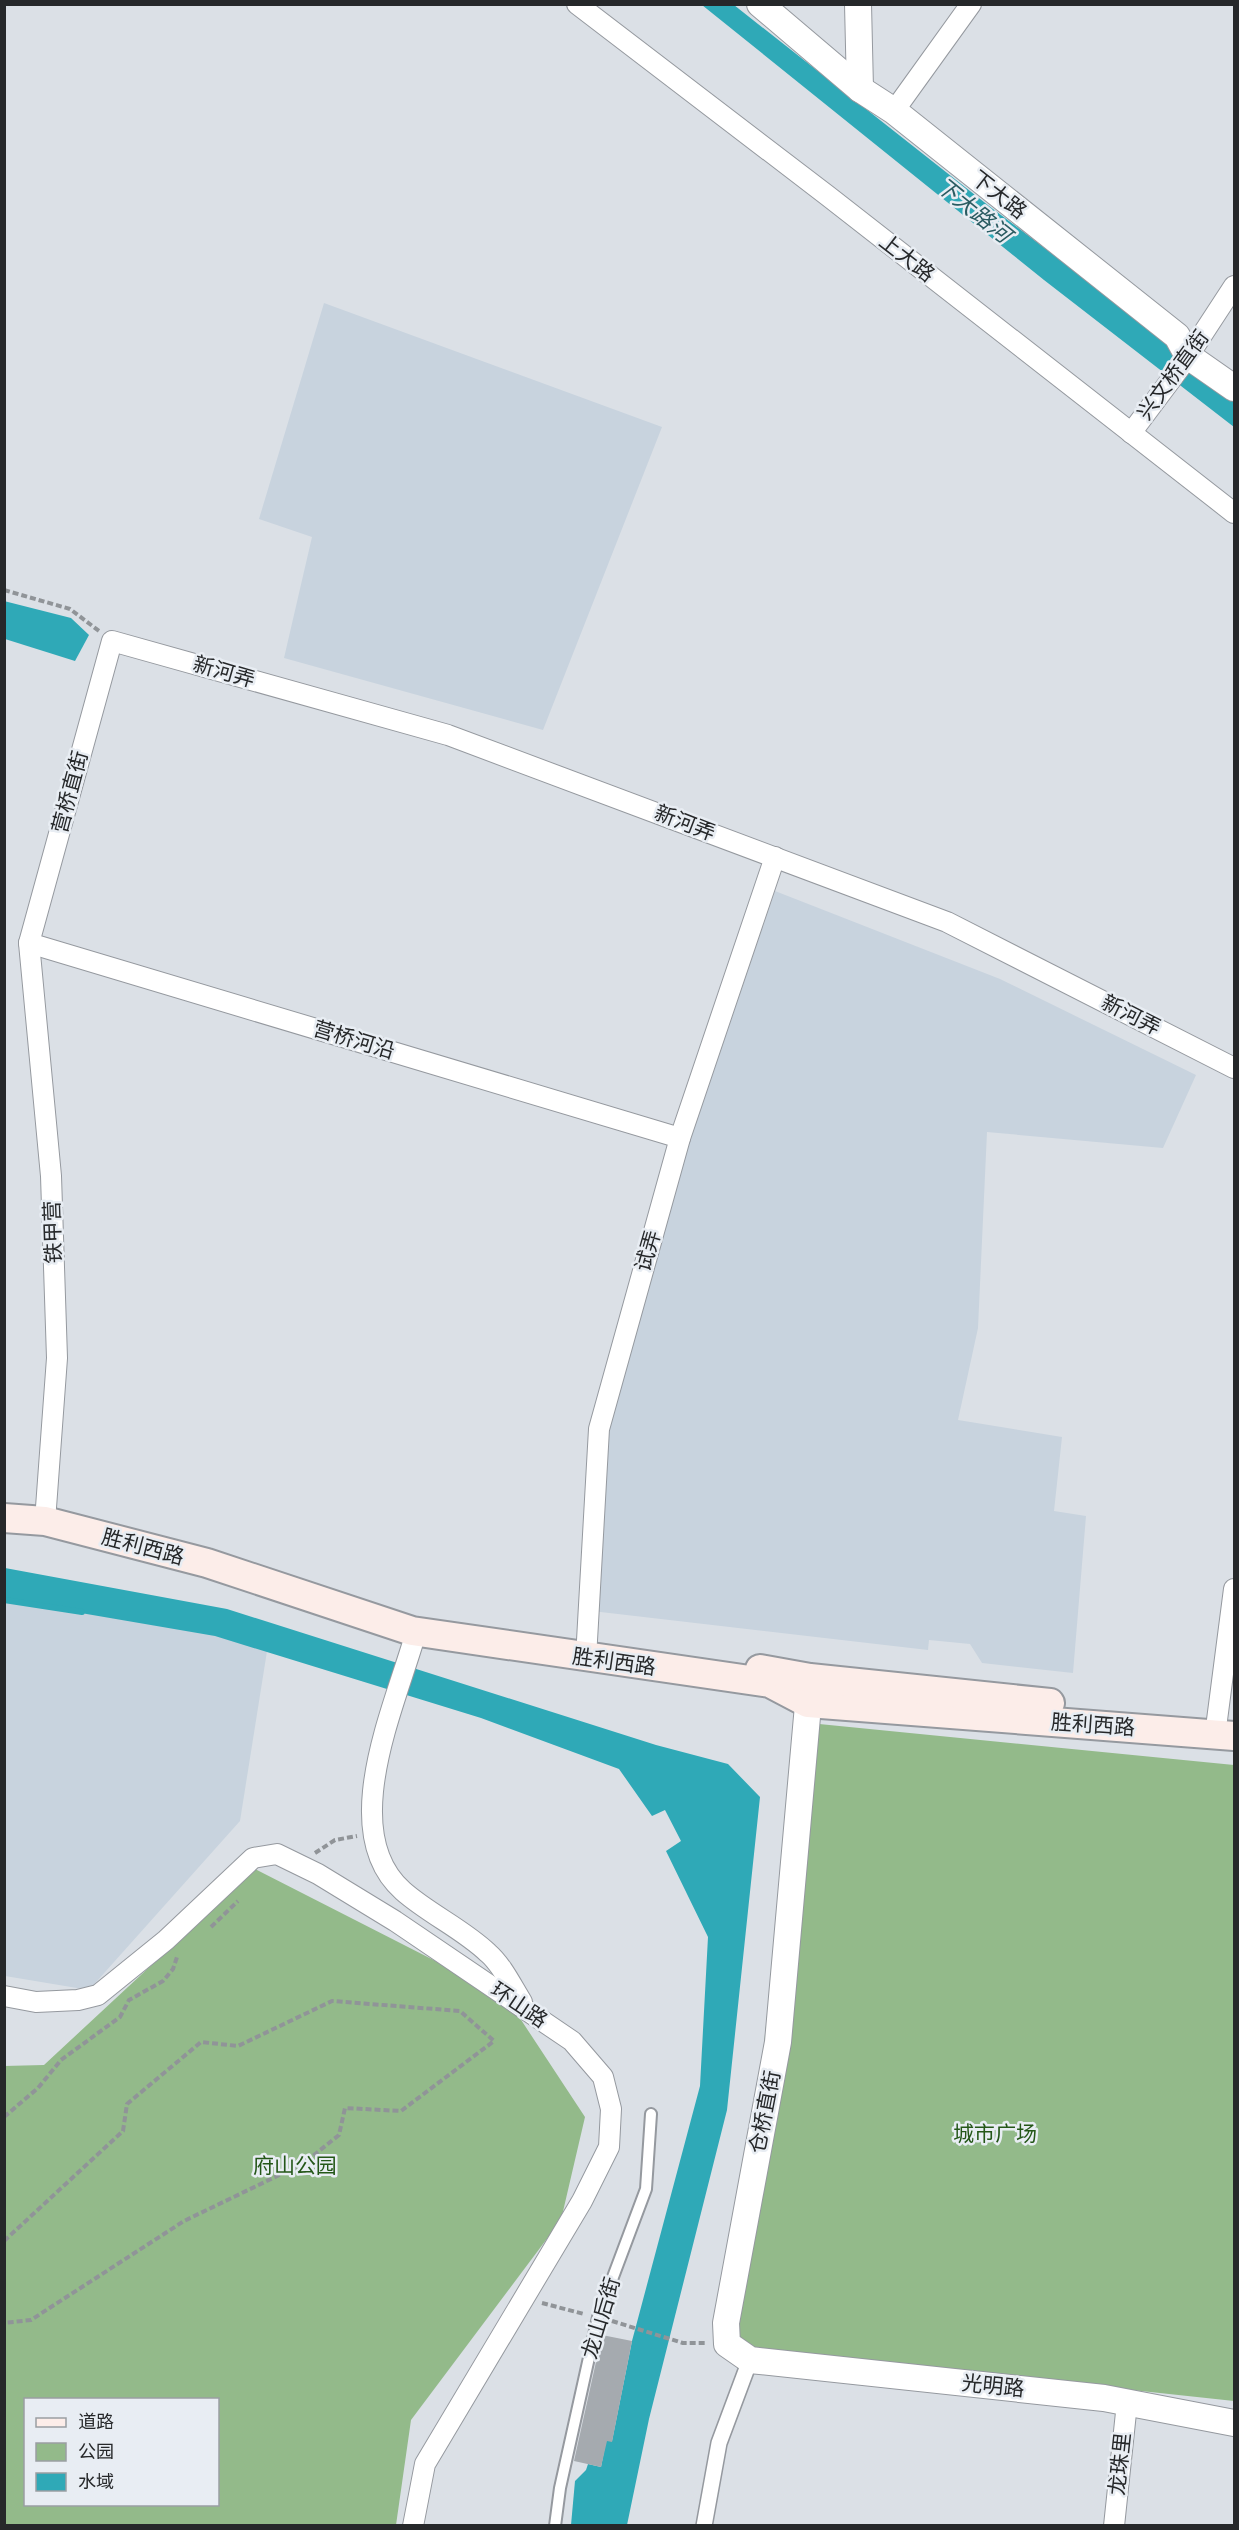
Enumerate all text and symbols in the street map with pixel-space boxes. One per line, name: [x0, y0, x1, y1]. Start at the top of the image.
street label: 下大路: [967, 165, 1032, 223]
water label: 下大路河: [932, 172, 1019, 250]
street label: 上大路: [875, 228, 940, 286]
street label: 兴文桥直街: [1132, 325, 1213, 424]
street label: 新河弄: [191, 651, 258, 691]
street label: 营桥直街: [47, 748, 91, 835]
street label: 新河弄: [652, 800, 719, 845]
street label: 新河弄: [1098, 989, 1165, 1039]
street label: 营桥河沿: [311, 1015, 398, 1063]
street label: 铁甲营: [39, 1200, 65, 1264]
street label: 试弄: [630, 1227, 664, 1274]
street label: 胜利西路: [100, 1524, 187, 1568]
street label: 胜利西路: [571, 1643, 657, 1679]
street label: 胜利西路: [1050, 1709, 1136, 1739]
street label: 环山路: [487, 1977, 552, 2032]
street label: 仓桥直街: [744, 2068, 784, 2155]
park label: 城市广场: [953, 2121, 1037, 2145]
park label: 府山公园: [253, 2153, 337, 2177]
street label: 龙山后街: [576, 2274, 624, 2361]
street label: 光明路: [961, 2370, 1026, 2400]
legend: [24, 2398, 219, 2506]
text: 道路: [78, 2411, 114, 2432]
street label: 龙珠里: [1104, 2431, 1134, 2496]
text: 公园: [78, 2441, 114, 2462]
text: 水域: [78, 2471, 114, 2492]

